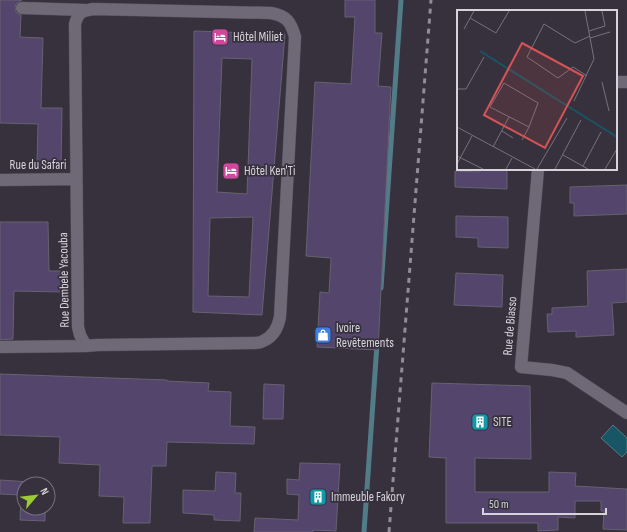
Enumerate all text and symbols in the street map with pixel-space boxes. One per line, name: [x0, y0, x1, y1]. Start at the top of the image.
inset map: [457, 10, 617, 170]
hotel icon: Hôtel Miliet: [210, 27, 230, 47]
place label: Hôtel Miliet: [233, 29, 283, 45]
street label: Rue du Safari: [10, 157, 67, 173]
hotel icon: Hôtel Ken'Ti: [221, 161, 241, 181]
place label: Hôtel Ken'Ti: [244, 163, 295, 179]
street label: Rue Dembele Yacouba: [55, 232, 73, 328]
street label: Rue de Biasso: [499, 296, 521, 356]
place label: Ivoire Revêtements: [336, 320, 394, 351]
shop icon: Ivoire Revêtements: [313, 325, 333, 345]
building icon: SITE: [470, 412, 490, 432]
place label: SITE: [493, 414, 512, 430]
north arrow: [16, 476, 56, 516]
text: N: [37, 486, 52, 497]
building icon: Immeuble Fakory: [308, 487, 328, 507]
place label: Immeuble Fakory: [331, 489, 405, 505]
scale bar: [483, 490, 606, 516]
text: 50 m: [489, 497, 509, 512]

